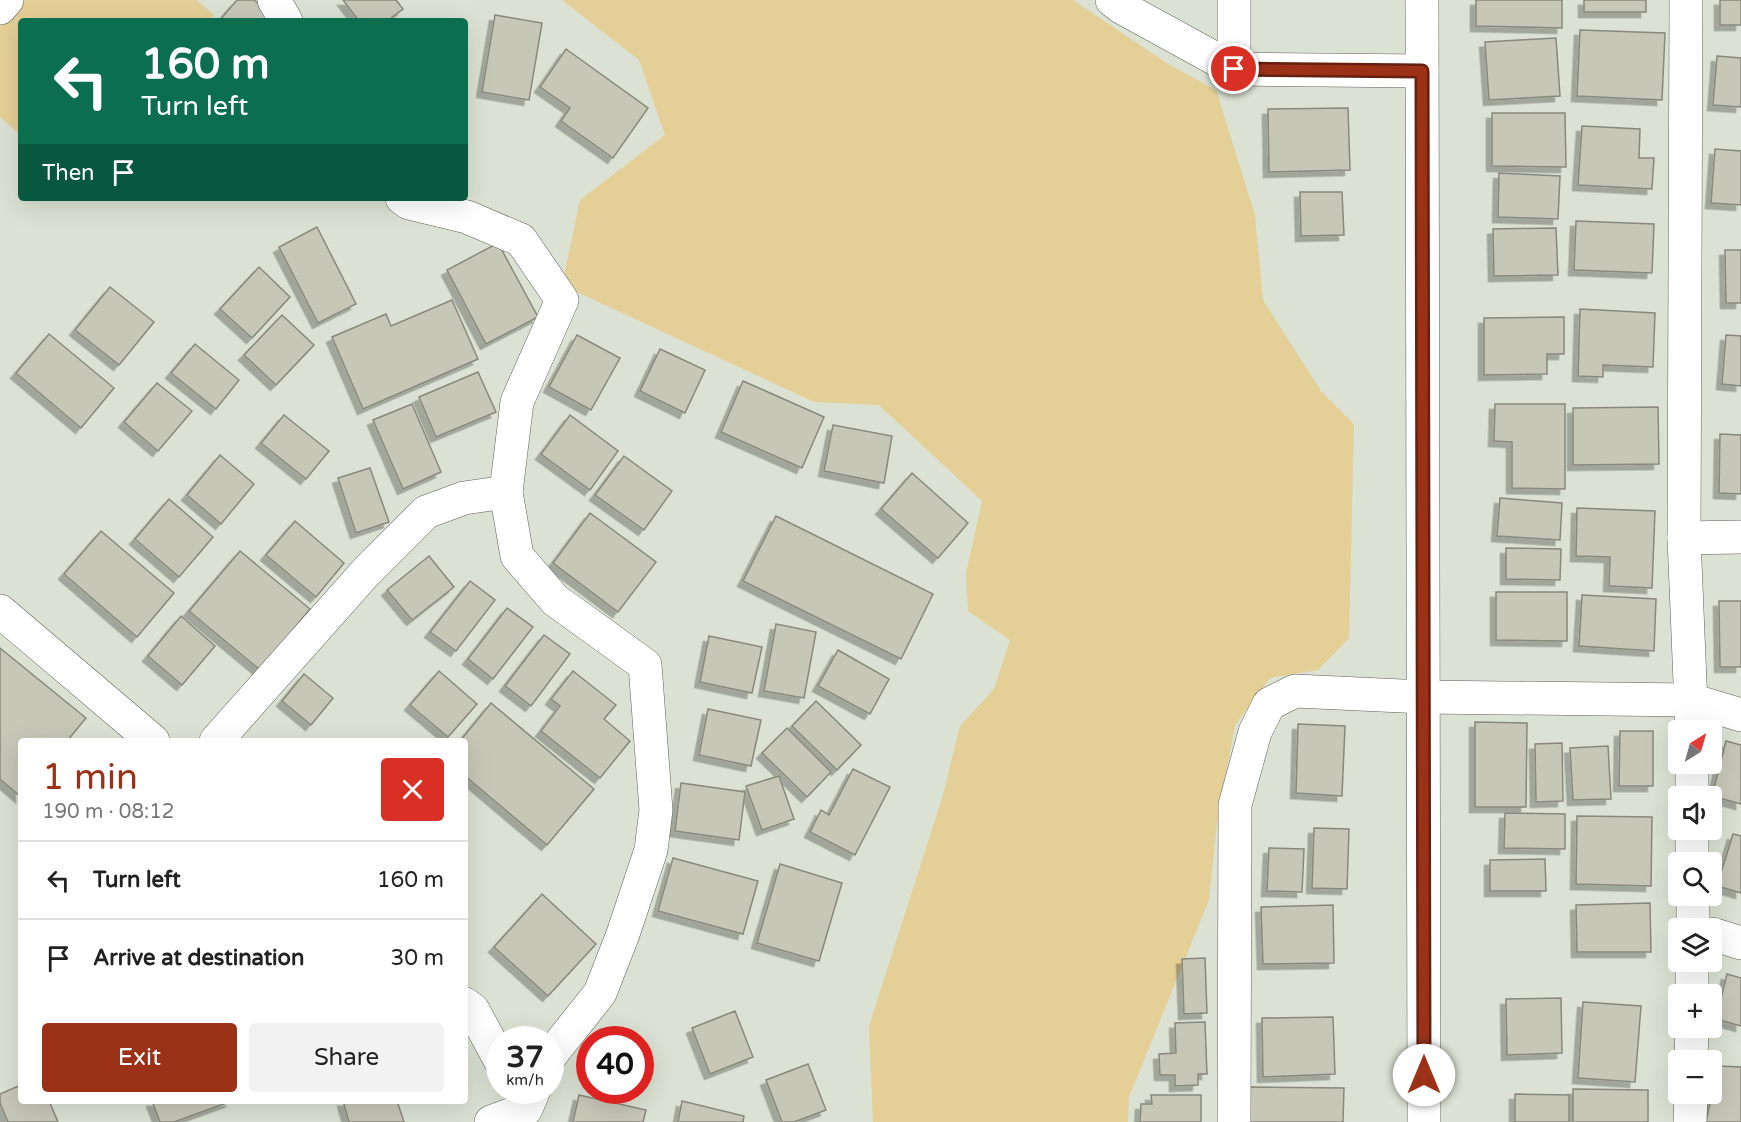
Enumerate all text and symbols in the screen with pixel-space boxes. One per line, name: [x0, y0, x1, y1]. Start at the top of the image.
text: 160 m: [141, 39, 270, 90]
icon: left: [42, 42, 120, 120]
pin: [1208, 43, 1259, 94]
icon: arrive: [1217, 52, 1250, 85]
text: Turn left: [141, 90, 248, 123]
icon: arrive: [107, 156, 140, 189]
text: Then: [42, 160, 95, 186]
north arrow: [1668, 720, 1722, 774]
map controls: [1668, 720, 1722, 1104]
text: 1 min: [42, 756, 138, 799]
button: close: [381, 758, 444, 821]
button: sound: [1668, 786, 1722, 840]
text: 190 m · 08:12: [42, 800, 174, 824]
button: search: [1668, 852, 1722, 906]
icon: left: [42, 864, 75, 897]
text: Turn left: [93, 867, 181, 893]
text: 160 m: [377, 867, 444, 893]
button: layers: [1668, 918, 1722, 972]
icon: arrive: [42, 942, 75, 975]
text: Arrive at destination: [93, 945, 304, 971]
text: 30 m: [390, 945, 444, 971]
button: +: [1668, 984, 1722, 1038]
button: Exit: [42, 1023, 237, 1092]
button: Share: [249, 1023, 444, 1092]
speed limit sign: 40: [576, 1026, 654, 1104]
text: 37: [506, 1039, 544, 1076]
position arrow: [1392, 1043, 1456, 1107]
button: −: [1668, 1050, 1722, 1104]
text: km/h: [506, 1071, 544, 1089]

